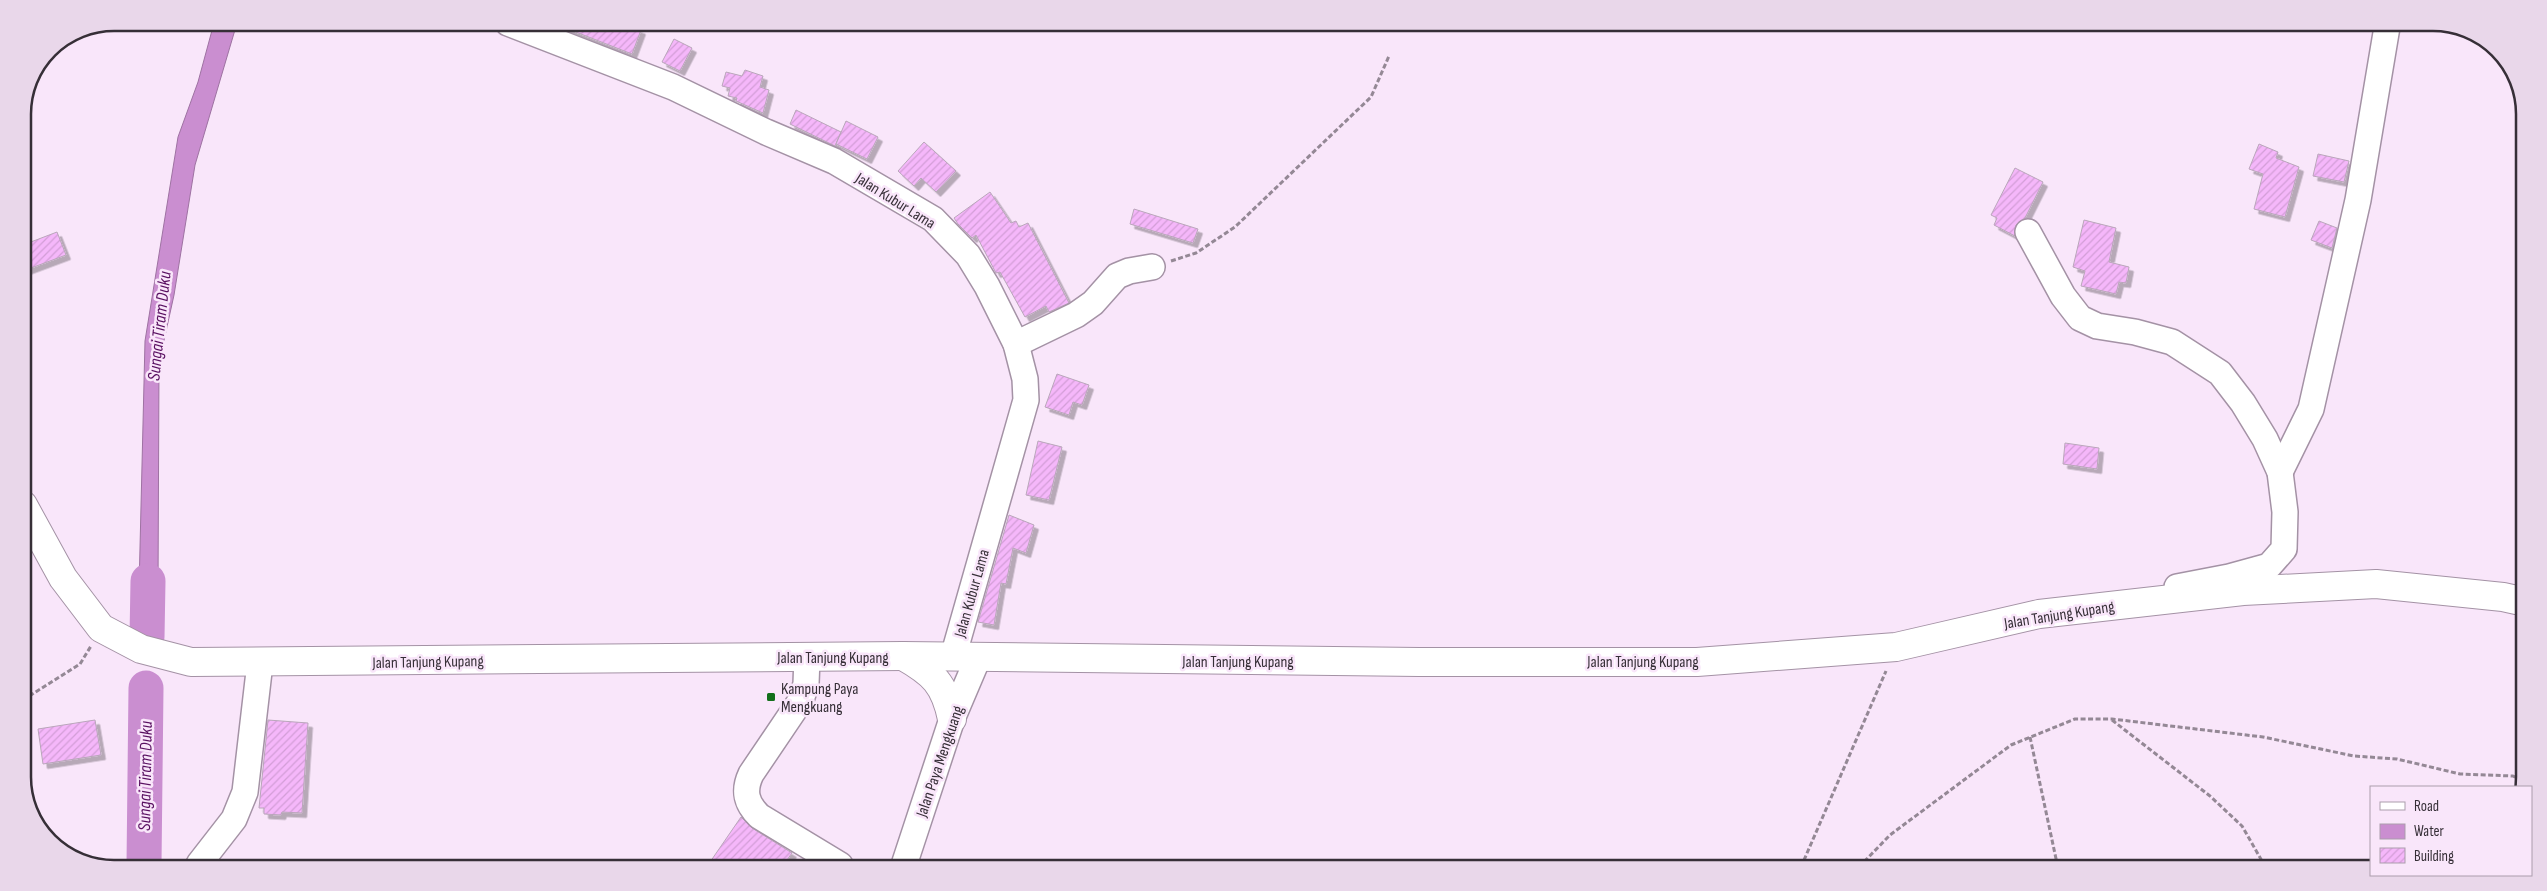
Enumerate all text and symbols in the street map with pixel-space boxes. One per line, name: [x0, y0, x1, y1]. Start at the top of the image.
street label: Jalan Kubur Lama: [851, 169, 939, 233]
water label: Sungai Tiram Duku: [143, 270, 176, 382]
street label: Jalan Kubur Lama: [951, 547, 994, 641]
street label: Jalan Tanjung Kupang: [2002, 597, 2116, 634]
street label: Jalan Tanjung Kupang: [776, 649, 889, 668]
street label: Jalan Tanjung Kupang: [371, 652, 484, 673]
street label: Jalan Tanjung Kupang: [1181, 653, 1294, 672]
street label: Jalan Tanjung Kupang: [1586, 653, 1699, 672]
place label: Kampung Paya Mengkuang: [781, 680, 858, 717]
marker: Kampung Paya Mengkuang: [765, 691, 777, 703]
street label: Jalan Paya Mengkuang: [912, 703, 968, 821]
water label: Sungai Tiram Duku: [134, 720, 157, 831]
legend: [2370, 786, 2532, 876]
text: Road: [2414, 797, 2439, 816]
text: Water: [2414, 822, 2445, 841]
text: Building: [2414, 847, 2454, 866]

